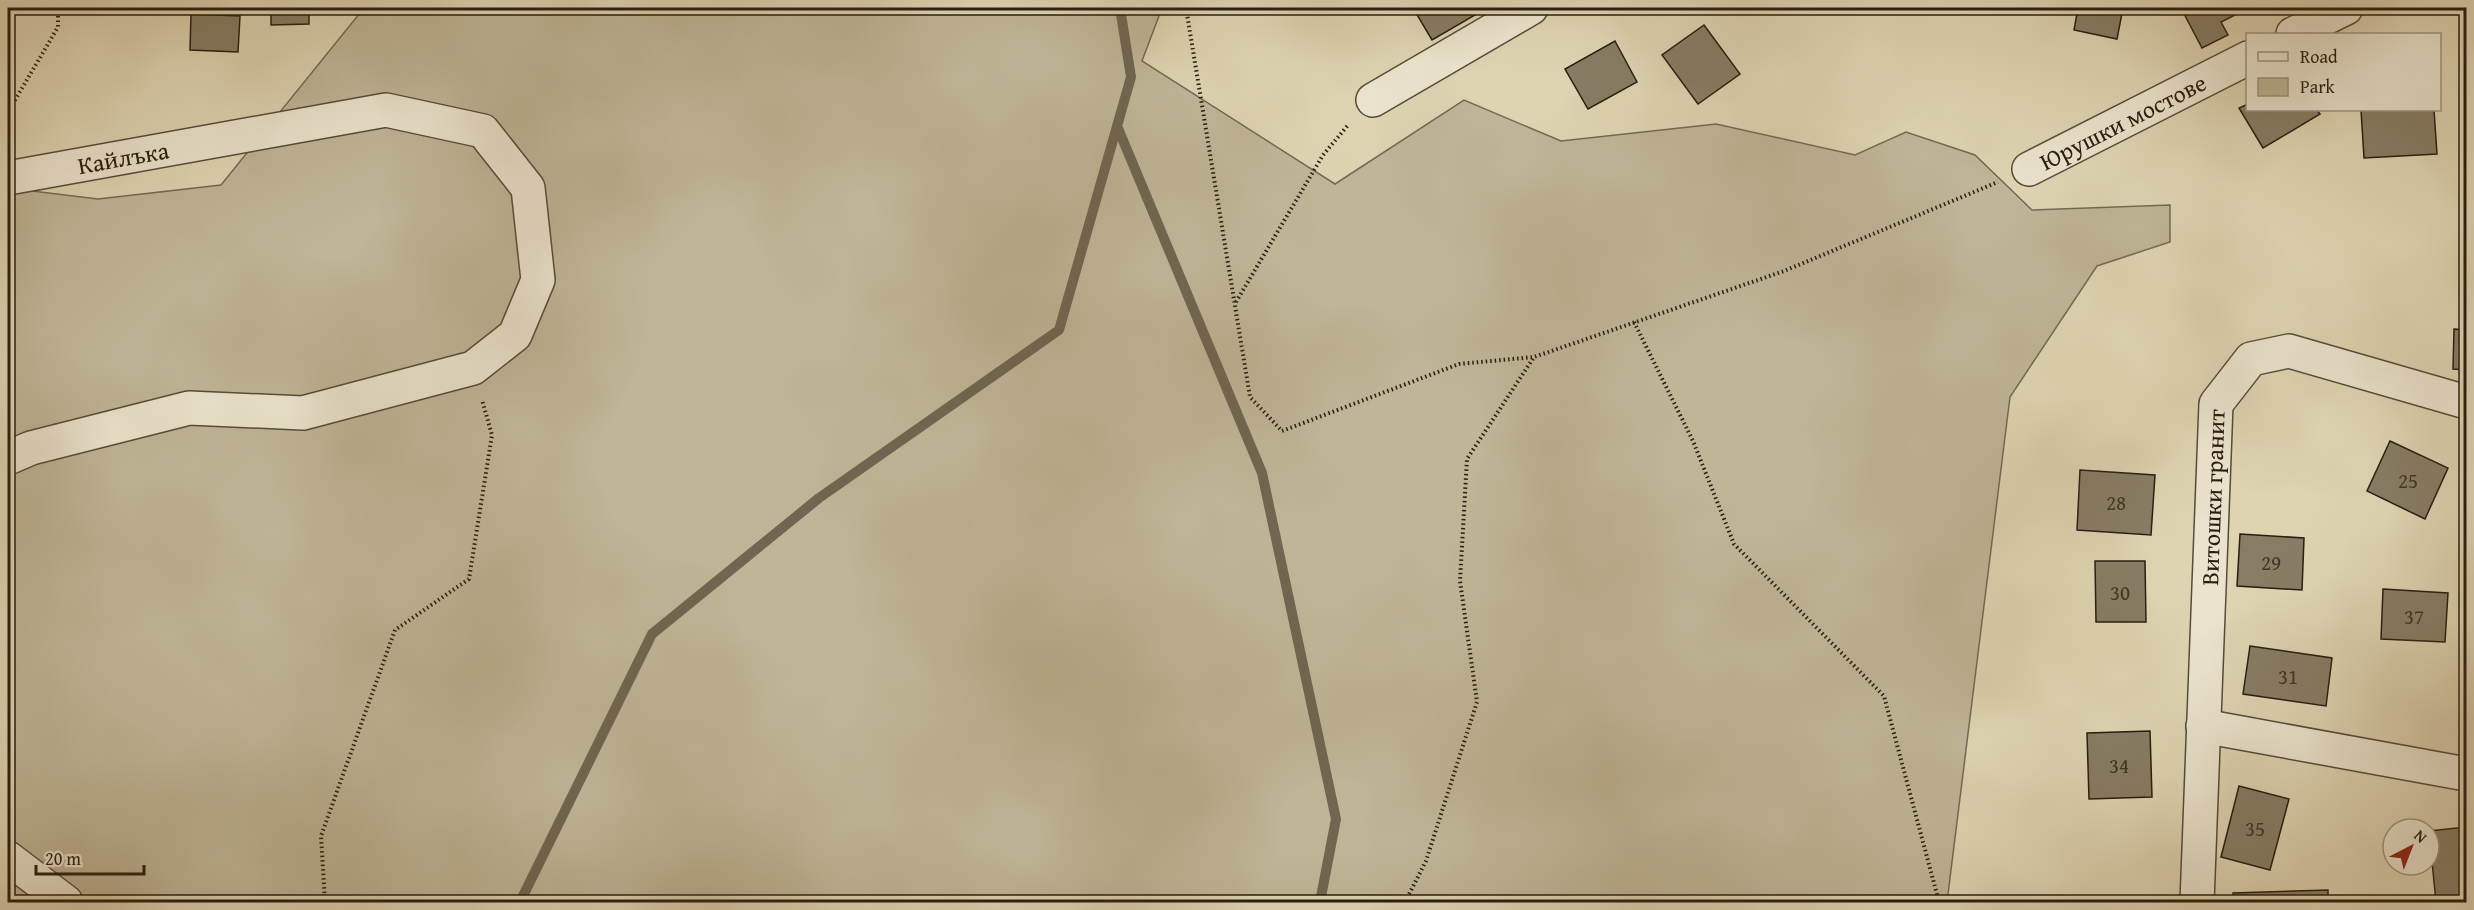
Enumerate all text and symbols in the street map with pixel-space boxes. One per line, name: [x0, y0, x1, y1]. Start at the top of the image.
legend: [2246, 33, 2441, 111]
text: Road: [2300, 43, 2338, 70]
street label: Юрушки мостове: [2033, 65, 2212, 178]
text: Park: [2300, 73, 2336, 100]
street label: Кайлъка: [75, 132, 172, 183]
street label: Витошки гранит: [2192, 408, 2233, 586]
house number: 25: [2398, 465, 2418, 496]
house number: 28: [2106, 487, 2126, 518]
house number: 29: [2261, 547, 2281, 578]
house number: 30: [2110, 577, 2130, 608]
house number: 37: [2404, 601, 2424, 632]
house number: 31: [2278, 661, 2298, 692]
house number: 34: [2109, 750, 2129, 781]
house number: 35: [2245, 813, 2265, 844]
north arrow: [2381, 817, 2441, 877]
text: N: [2409, 823, 2433, 849]
scale bar: [36, 838, 144, 876]
text: 20 m: [45, 845, 81, 872]

